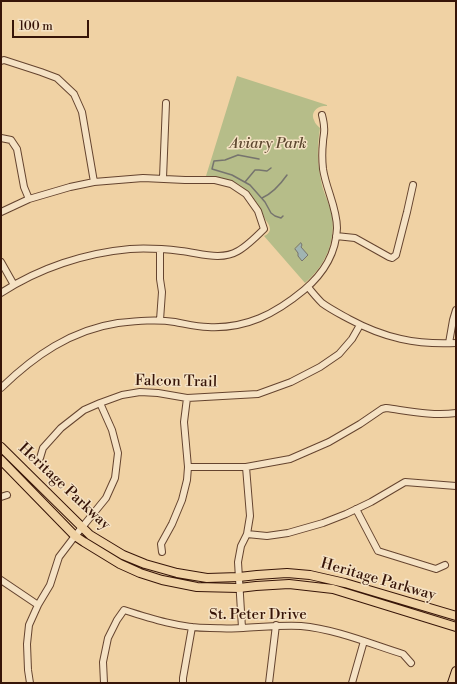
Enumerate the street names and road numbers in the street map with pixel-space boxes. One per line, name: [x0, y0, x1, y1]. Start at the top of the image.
street label: Falcon Trail: [135, 372, 217, 392]
street label: Heritage Parkway: [14, 440, 114, 534]
street label: Heritage Parkway: [318, 555, 438, 605]
street label: St. Peter Drive: [209, 606, 307, 624]

